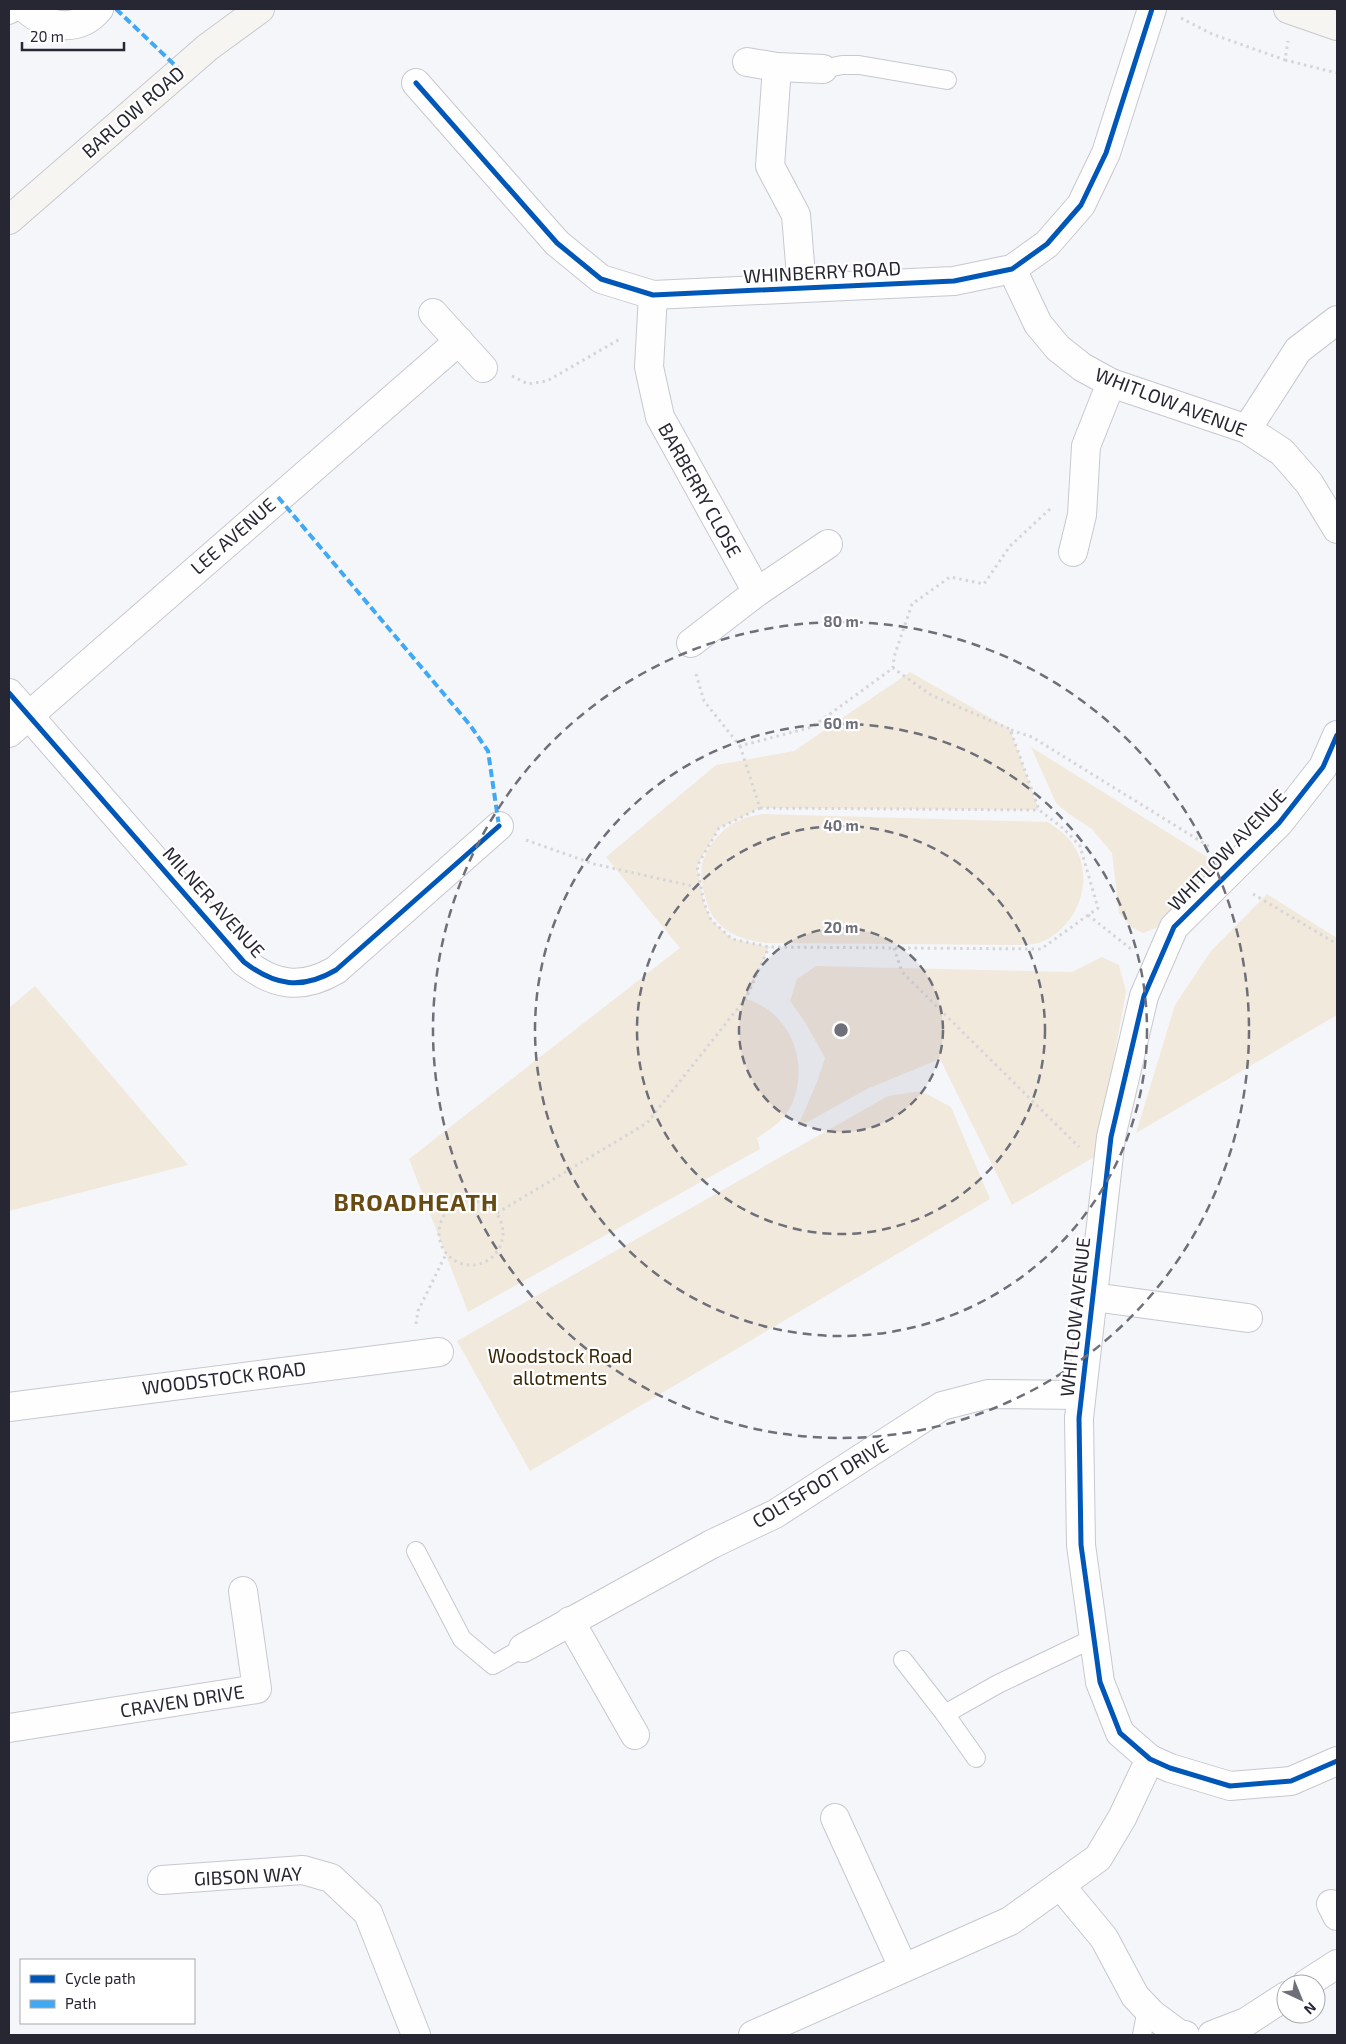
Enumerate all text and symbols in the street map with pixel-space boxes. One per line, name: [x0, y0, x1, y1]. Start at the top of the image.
scale bar: [22, 20, 125, 52]
text: 20 m: [30, 27, 64, 45]
street label: BARLOW ROAD: [77, 61, 189, 162]
street label: WHINBERRY ROAD: [742, 256, 902, 287]
street label: WHITLOW AVENUE: [1092, 362, 1250, 441]
street label: BARBERRY CLOSE: [654, 419, 747, 561]
street label: LEE AVENUE: [186, 493, 280, 579]
text: 80 m: [823, 612, 859, 630]
text: 60 m: [824, 714, 858, 732]
street label: WHITLOW AVENUE: [1163, 784, 1291, 915]
text: 40 m: [823, 816, 859, 834]
street label: MILNER AVENUE: [159, 842, 270, 962]
text: 20 m: [824, 918, 858, 936]
centre of rings: [832, 1021, 850, 1039]
district label: BROADHEATH: [333, 1187, 499, 1216]
street label: WHITLOW AVENUE: [1055, 1236, 1094, 1398]
park label: Woodstock Road allotments: [488, 1344, 632, 1389]
street label: WOODSTOCK ROAD: [141, 1356, 307, 1399]
street label: COLTSFOOT DRIVE: [748, 1433, 892, 1532]
street label: CRAVEN DRIVE: [118, 1679, 246, 1722]
street label: GIBSON WAY: [193, 1861, 303, 1890]
legend: [20, 1959, 195, 2024]
text: Cycle path: [65, 1969, 136, 1987]
north arrow: [1276, 1974, 1326, 2024]
text: Path: [65, 1994, 96, 2012]
text: N: [1301, 1999, 1320, 2018]

